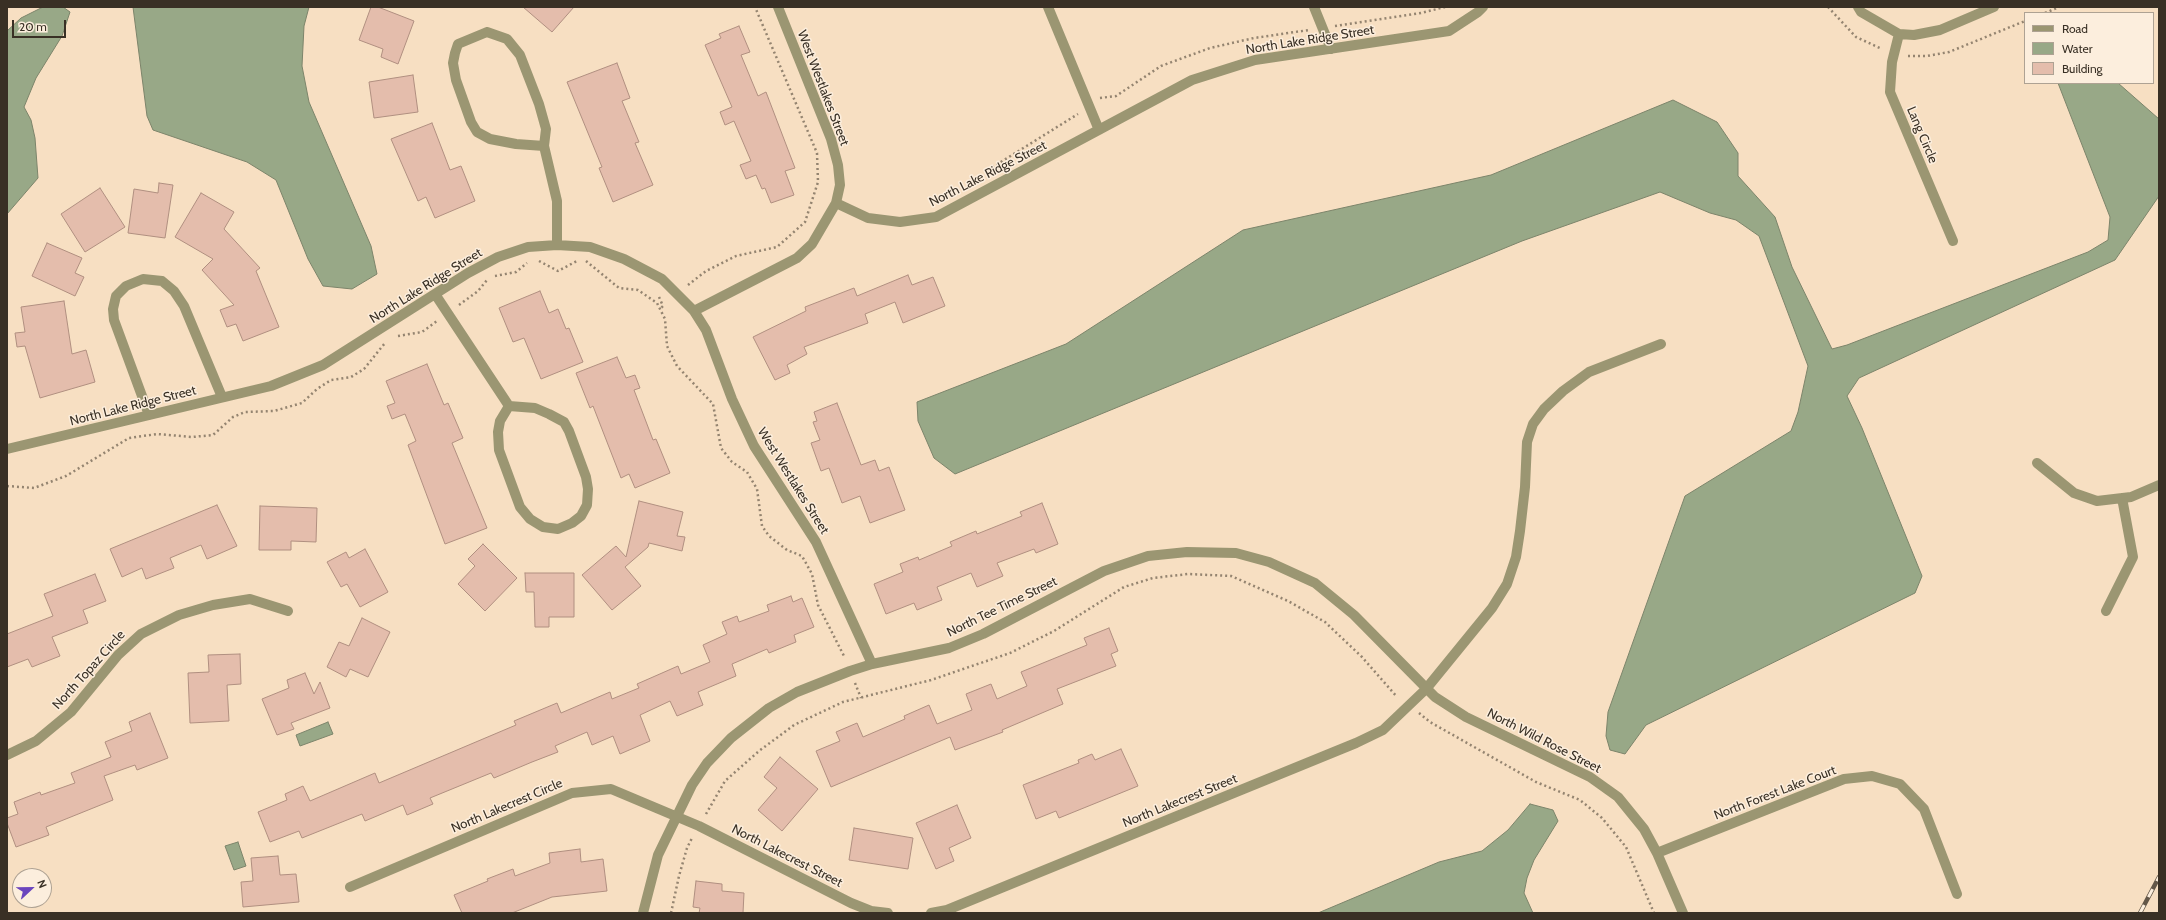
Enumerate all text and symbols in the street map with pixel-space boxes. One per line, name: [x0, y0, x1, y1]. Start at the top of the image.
scale bar: [14, 12, 68, 38]
legend: [2024, 12, 2154, 84]
text: 20 m: [19, 19, 47, 34]
text: Road: [2062, 21, 2088, 36]
street label: North Lake Ridge Street: [1245, 22, 1375, 58]
street label: West Westlakes Street: [794, 28, 852, 148]
text: Water: [2062, 41, 2092, 56]
text: Building: [2062, 61, 2103, 76]
street label: Lang Circle: [1903, 104, 1941, 166]
street label: North Lake Ridge Street: [927, 138, 1049, 210]
street label: North Lake Ridge Street: [367, 245, 485, 327]
street label: North Lake Ridge Street: [68, 383, 198, 429]
street label: West Westlakes Street: [754, 425, 832, 537]
street label: North Tee Time Street: [944, 574, 1060, 640]
street label: North Topaz Circle: [49, 627, 129, 713]
street label: North Wild Rose Street: [1484, 705, 1604, 777]
street label: North Forest Lake Court: [1712, 763, 1838, 823]
street label: North Lakecrest Street: [1120, 771, 1240, 831]
street label: North Lakecrest Circle: [449, 775, 565, 837]
street label: North Lakecrest Street: [729, 821, 845, 891]
north arrow: [12, 868, 52, 908]
text: N: [34, 878, 50, 890]

